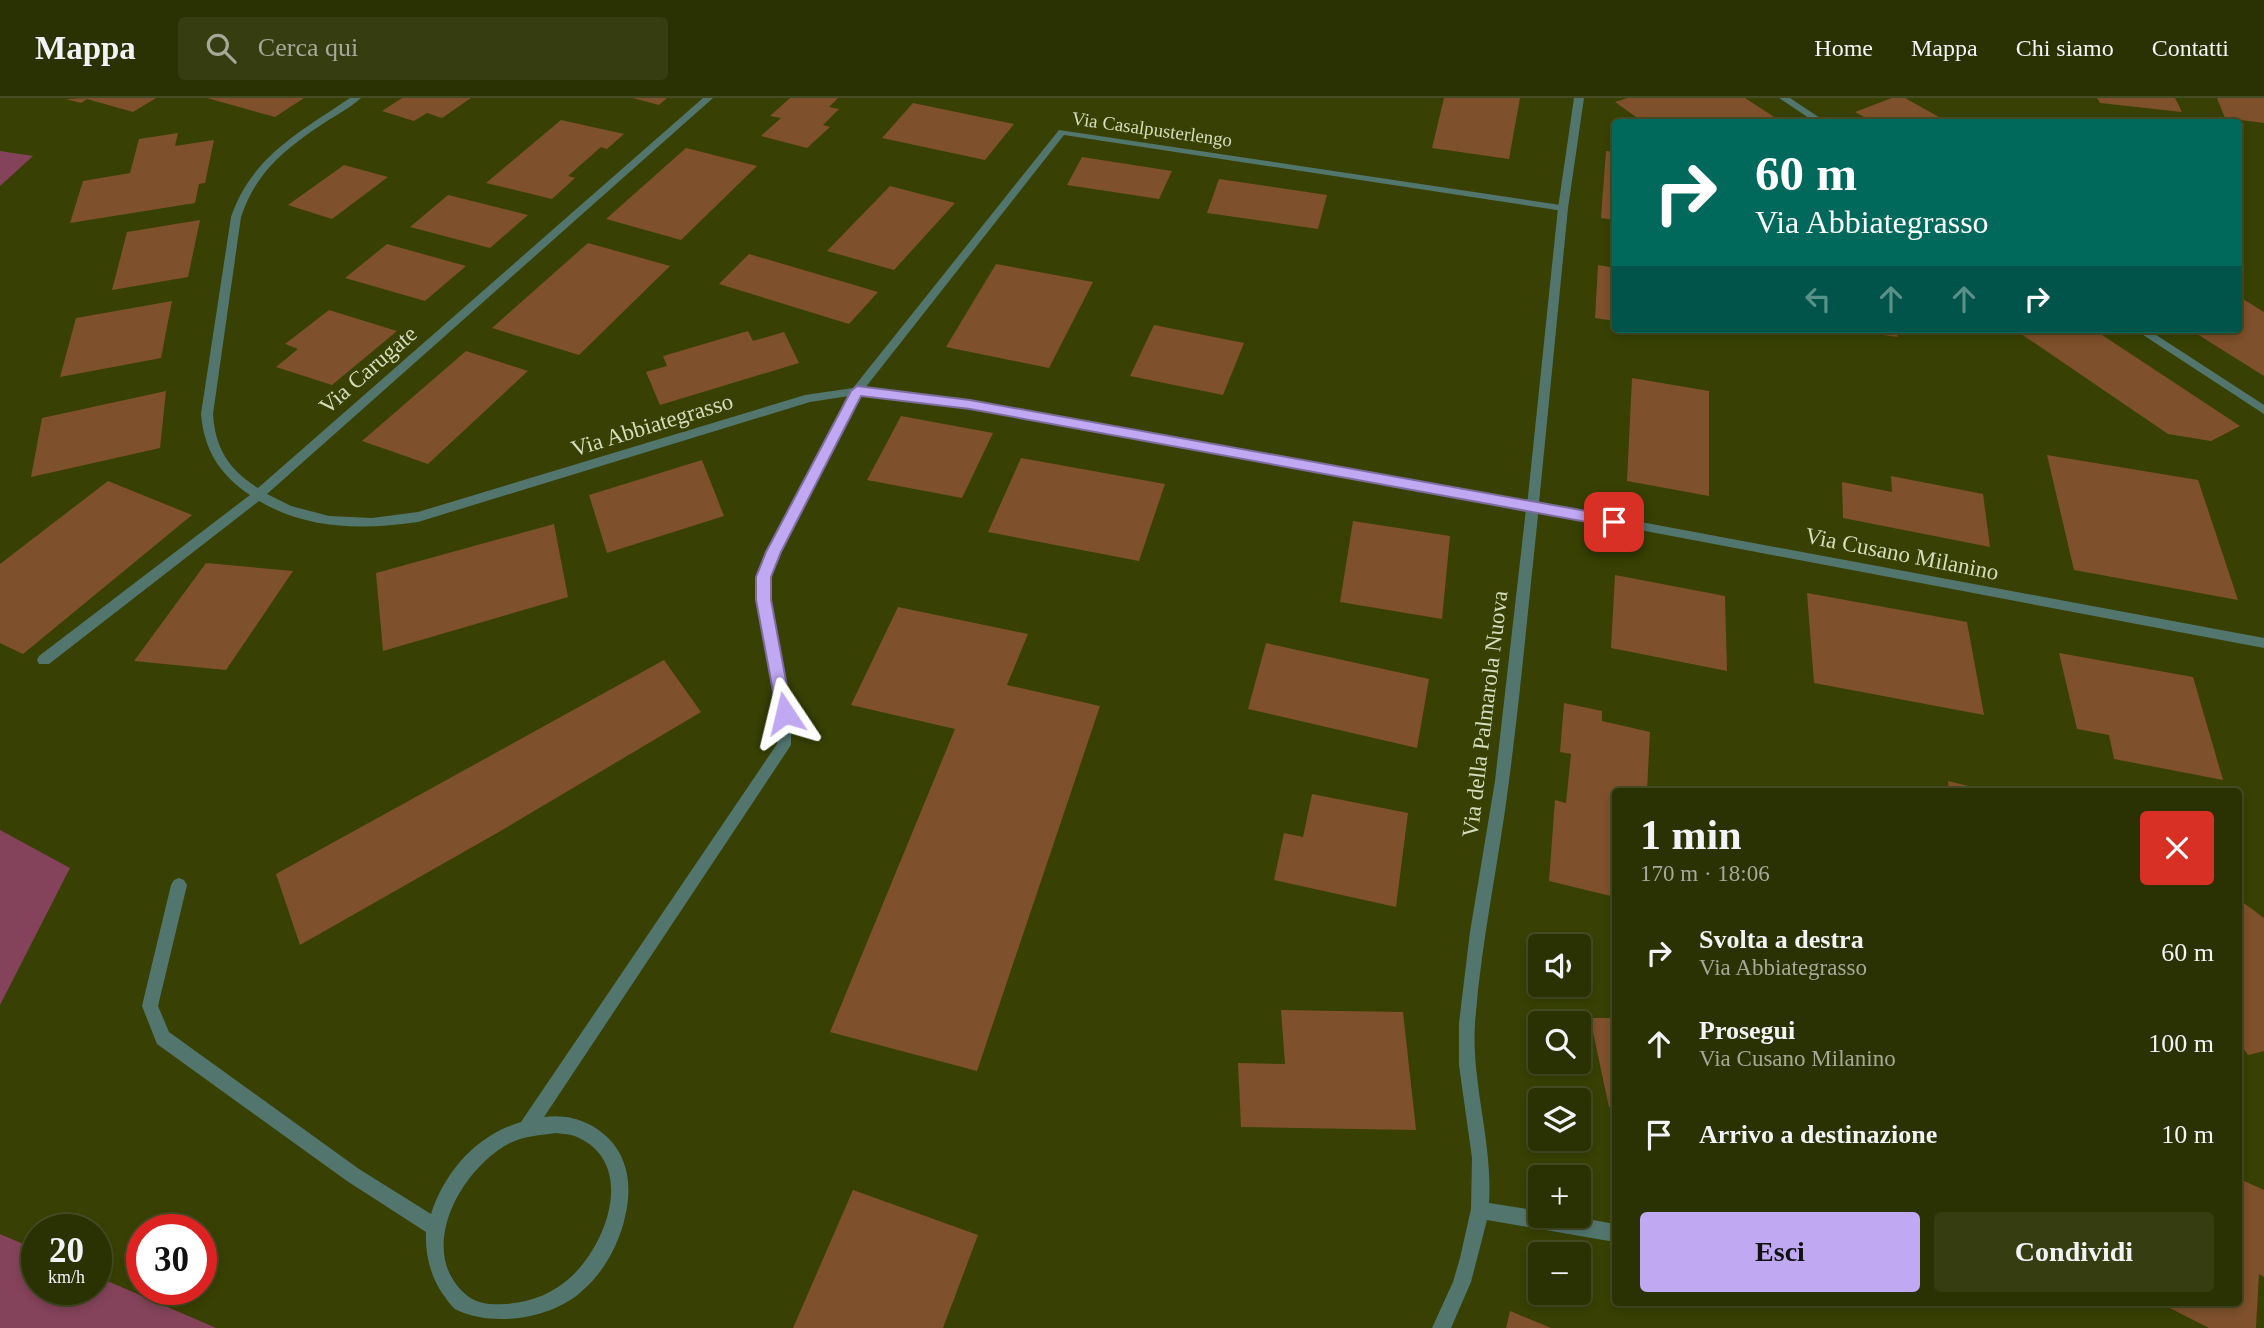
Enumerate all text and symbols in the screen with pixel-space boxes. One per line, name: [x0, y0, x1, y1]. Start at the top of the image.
search box: [178, 17, 668, 80]
icon: search: [202, 29, 240, 67]
text: Mappa: [35, 30, 136, 66]
text: Cerca qui: [258, 33, 358, 62]
text: Home: [1814, 35, 1873, 61]
text: Mappa: [1911, 35, 1978, 61]
text: Chi siamo: [2016, 35, 2114, 61]
text: Contatti: [2152, 35, 2229, 61]
street label: Via Casalpusterlengo: [1070, 107, 1234, 151]
text: 60 m: [1755, 146, 1857, 201]
icon: right: [1640, 147, 1731, 238]
text: Via Abbiategrasso: [1755, 204, 1989, 240]
icon: left: [1799, 280, 1837, 318]
icon: ahead: [1872, 280, 1910, 318]
icon: ahead: [1945, 280, 1983, 318]
icon: right: [2018, 280, 2056, 318]
street label: Via Carugate: [314, 321, 422, 419]
street label: Via Abbiategrasso: [568, 389, 736, 461]
pin: [1584, 492, 1644, 552]
icon: arrive: [1595, 503, 1633, 541]
street label: Via Cusano Milanino: [1803, 523, 2001, 585]
street label: Via della Palmarola Nuova: [1457, 589, 1513, 839]
position arrow: [748, 676, 822, 750]
button: close: [2140, 811, 2214, 885]
text: 1 min: [1640, 812, 1742, 858]
text: 170 m · 18:06: [1640, 861, 1770, 886]
text: Svolta a destra: [1699, 925, 1864, 954]
map controls: [1528, 934, 1591, 1305]
button: sound: [1528, 934, 1591, 997]
icon: right: [1640, 934, 1678, 972]
text: 60 m: [2161, 938, 2214, 967]
text: Via Abbiategrasso: [1699, 955, 1867, 980]
button: search: [1528, 1011, 1591, 1074]
text: Prosegui: [1699, 1016, 1795, 1045]
icon: ahead: [1640, 1025, 1678, 1063]
text: 100 m: [2148, 1029, 2214, 1058]
text: Via Cusano Milanino: [1699, 1046, 1896, 1071]
button: layers: [1528, 1088, 1591, 1151]
icon: arrive: [1640, 1116, 1678, 1154]
text: Arrivo a destinazione: [1699, 1120, 1937, 1149]
text: 10 m: [2161, 1120, 2214, 1149]
button: +: [1528, 1165, 1591, 1228]
button: Esci: [1640, 1212, 1920, 1292]
button: Condividi: [1934, 1212, 2214, 1292]
speed limit sign: 30: [126, 1214, 217, 1305]
text: 20: [49, 1231, 84, 1270]
button: −: [1528, 1242, 1591, 1305]
text: km/h: [48, 1267, 85, 1287]

